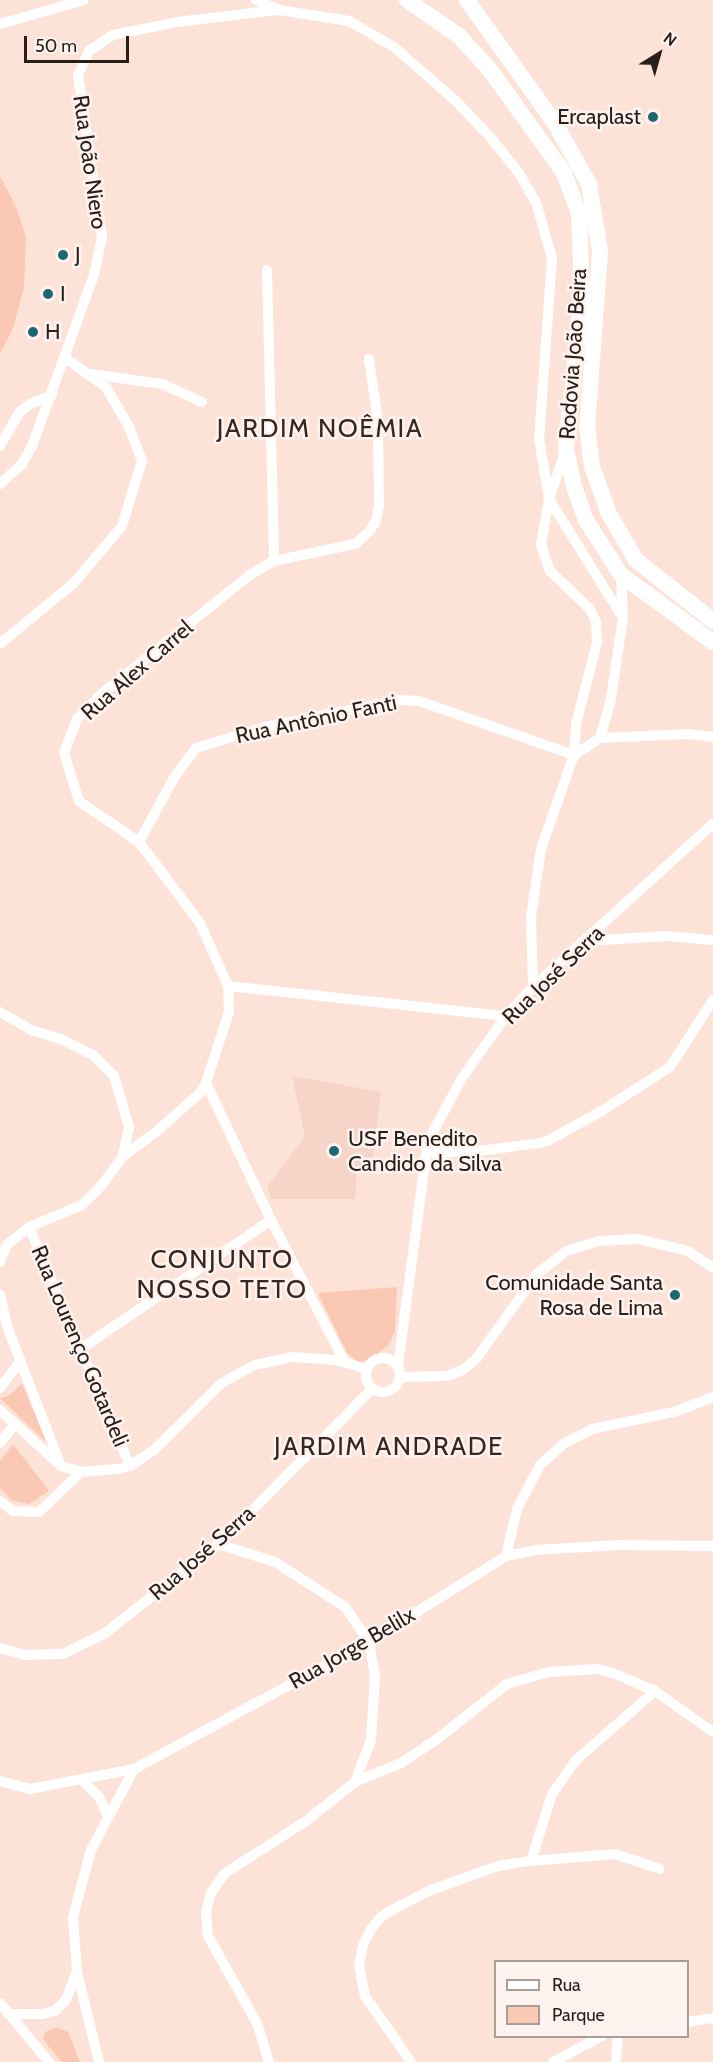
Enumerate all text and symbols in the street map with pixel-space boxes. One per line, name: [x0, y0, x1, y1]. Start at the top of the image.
scale bar: [27, 24, 132, 62]
north arrow: [629, 24, 689, 84]
text: N: [660, 28, 680, 50]
text: 50 m: [35, 35, 77, 57]
street label: Rua João Niero: [68, 93, 112, 231]
place label: Ercaplast: [557, 104, 641, 130]
marker: Ercaplast: [646, 110, 660, 124]
place label: J: [75, 242, 81, 268]
marker: J: [56, 248, 70, 262]
street label: Rodovia João Beira: [554, 268, 592, 440]
place label: I: [60, 281, 66, 307]
marker: I: [41, 287, 55, 301]
place label: H: [45, 319, 61, 345]
marker: H: [26, 325, 40, 339]
district label: JARDIM NOÊMIA: [217, 413, 423, 445]
street label: Rua Alex Carrel: [76, 614, 198, 726]
street label: Rua Antônio Fanti: [233, 689, 399, 749]
street label: Rua José Serra: [497, 920, 609, 1030]
place label: USF Benedito Candido da Silva: [348, 1125, 502, 1176]
marker: USF Benedito Candido da Silva: [325, 1142, 343, 1160]
street label: Rua Lourenço Gotardeli: [26, 1241, 134, 1451]
district label: CONJUNTO NOSSO TETO: [136, 1244, 308, 1306]
place label: Comunidade Santa Rosa de Lima: [485, 1269, 663, 1320]
marker: Comunidade Santa Rosa de Lima: [668, 1288, 682, 1302]
district label: JARDIM ANDRADE: [274, 1431, 504, 1463]
street label: Rua José Serra: [144, 1500, 260, 1606]
street label: Rua Jorge Belilx: [284, 1601, 420, 1695]
legend: [494, 1960, 689, 2038]
text: Rua: [552, 1974, 581, 1996]
text: Parque: [552, 2004, 605, 2026]

